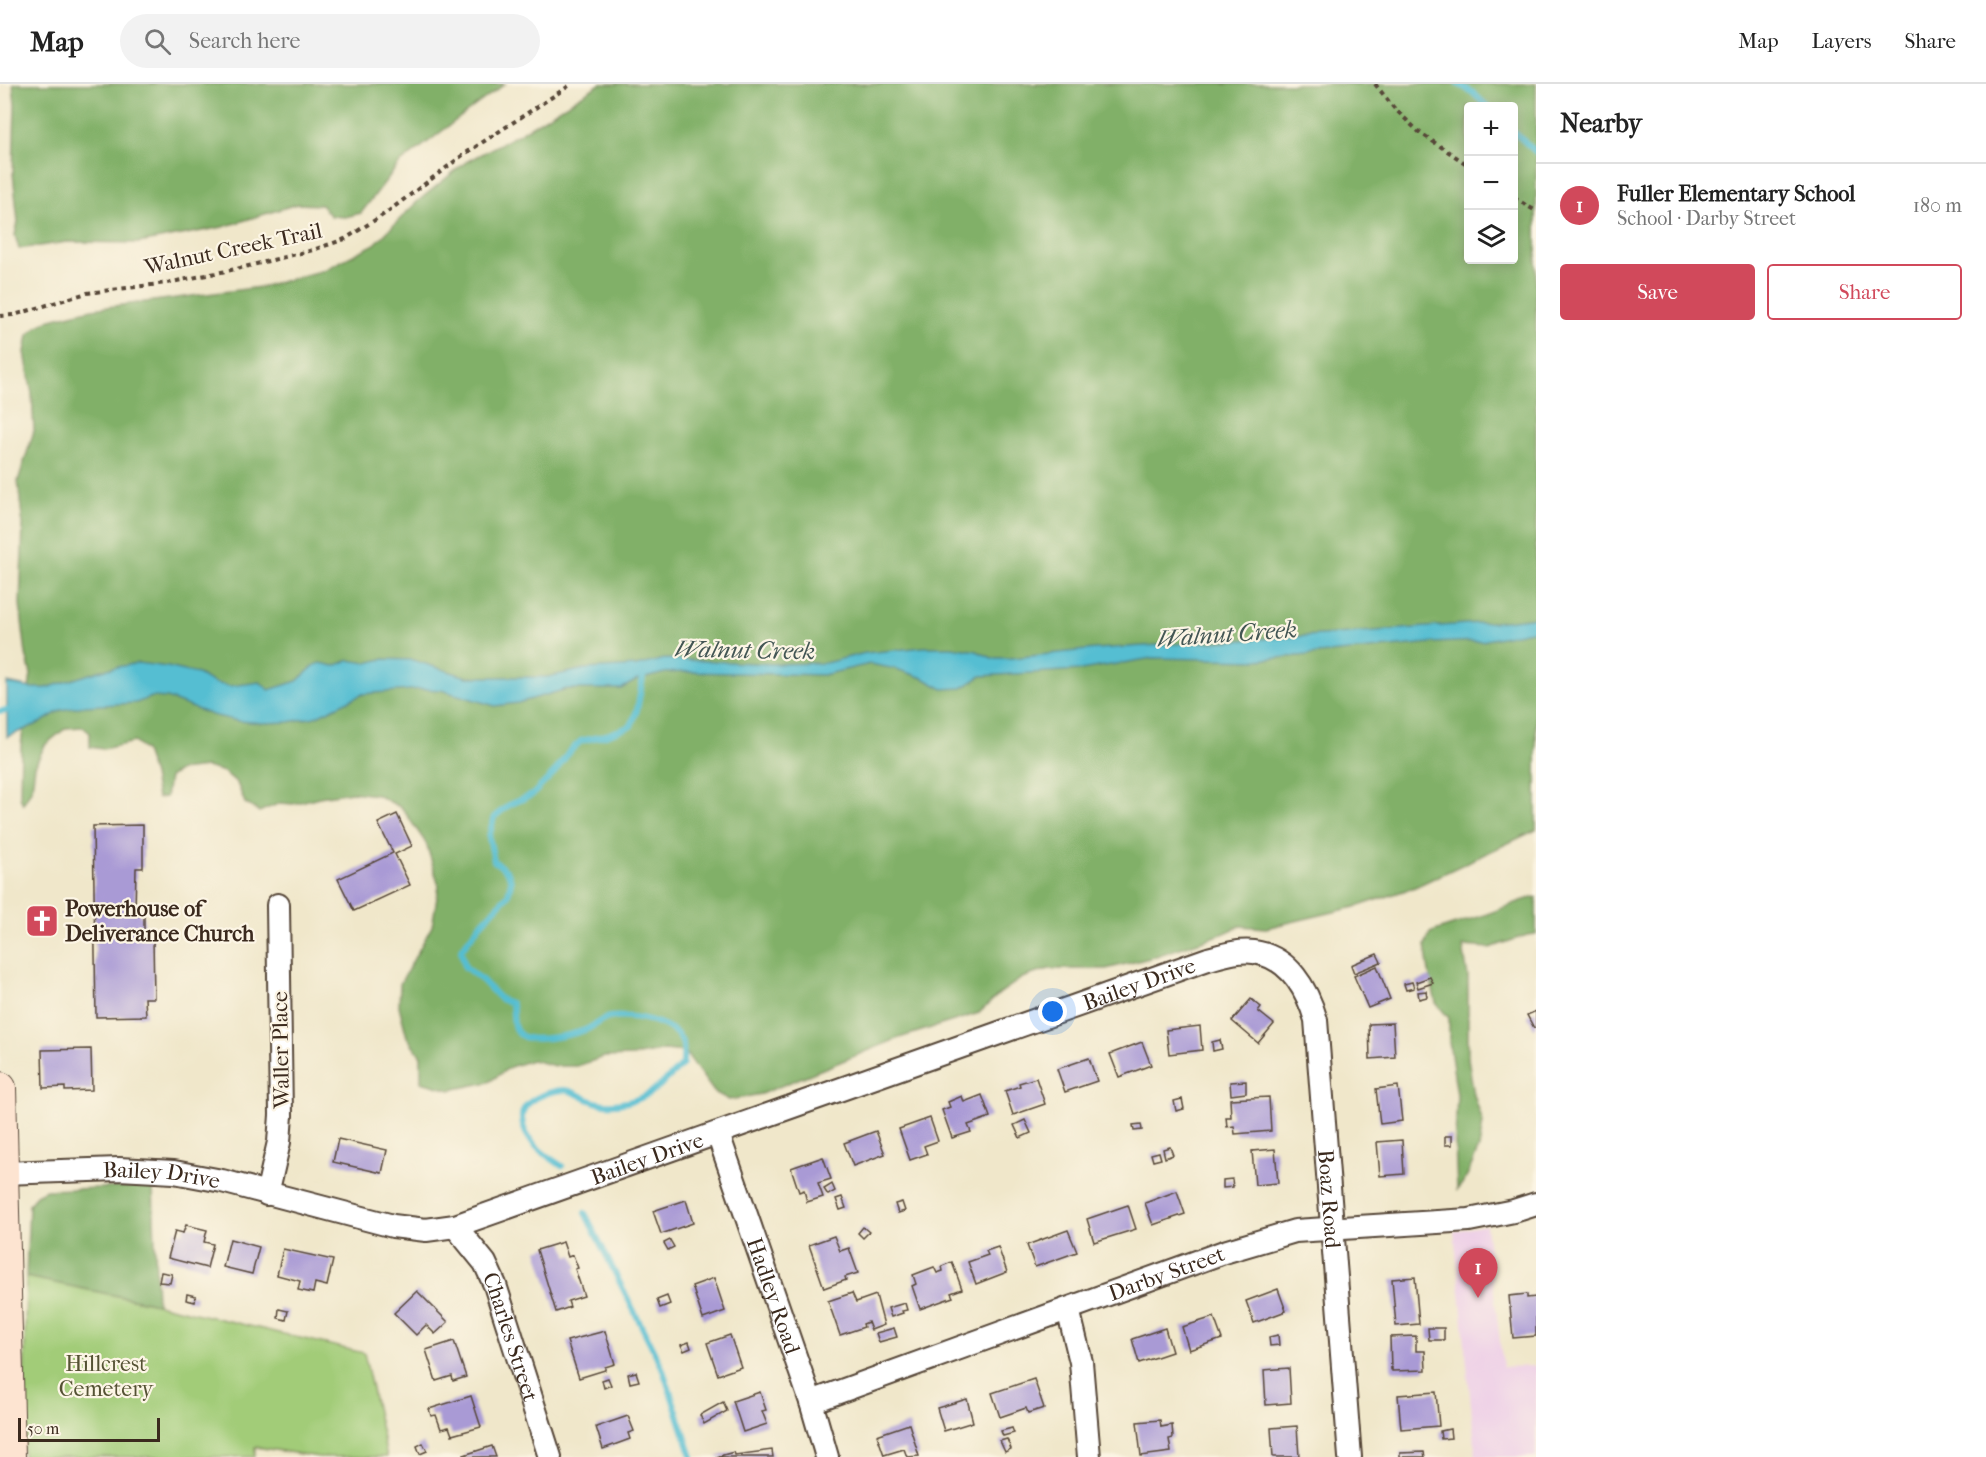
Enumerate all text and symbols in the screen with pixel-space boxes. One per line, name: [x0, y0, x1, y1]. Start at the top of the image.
search box: [120, 14, 540, 68]
text: Map: [30, 25, 84, 58]
icon: search: [141, 25, 174, 58]
text: Search here: [189, 28, 300, 54]
text: Map: [1738, 29, 1779, 53]
text: Layers: [1812, 29, 1871, 53]
text: Share: [1904, 29, 1956, 53]
map controls: [1464, 102, 1518, 264]
button: +: [1464, 102, 1518, 156]
text: Nearby: [1560, 108, 1642, 139]
button: −: [1464, 156, 1518, 210]
text: Fuller Elementary School: [1617, 181, 1855, 207]
text: 1: [1576, 194, 1583, 217]
text: 180 m: [1913, 194, 1962, 217]
text: School · Darby Street: [1617, 207, 1796, 230]
button: layers: [1464, 210, 1518, 264]
street label: Walnut Creek Trail: [141, 217, 324, 281]
button: Save: [1560, 264, 1755, 320]
button: Share: [1767, 264, 1962, 320]
water label: Walnut Creek: [1156, 615, 1298, 653]
water label: Walnut Creek: [674, 635, 816, 665]
place label: Powerhouse of Deliverance Church: [65, 896, 255, 947]
church icon: Powerhouse of Deliverance Church: [24, 903, 60, 939]
street label: Bailey Drive: [1079, 952, 1199, 1016]
street label: Waller Place: [267, 991, 295, 1110]
your location: [1038, 997, 1067, 1026]
street label: Bailey Drive: [587, 1127, 707, 1191]
street label: Boaz Road: [1312, 1149, 1346, 1250]
street label: Bailey Drive: [103, 1157, 222, 1194]
street label: Hadley Road: [741, 1234, 806, 1359]
street label: Darby Street: [1105, 1241, 1228, 1307]
pin: 1: [1458, 1248, 1498, 1298]
street label: Charles Street: [477, 1268, 543, 1405]
park label: Hillcrest Cemetery: [59, 1351, 155, 1402]
scale bar: [18, 1415, 160, 1442]
text: 50 m: [27, 1419, 59, 1438]

